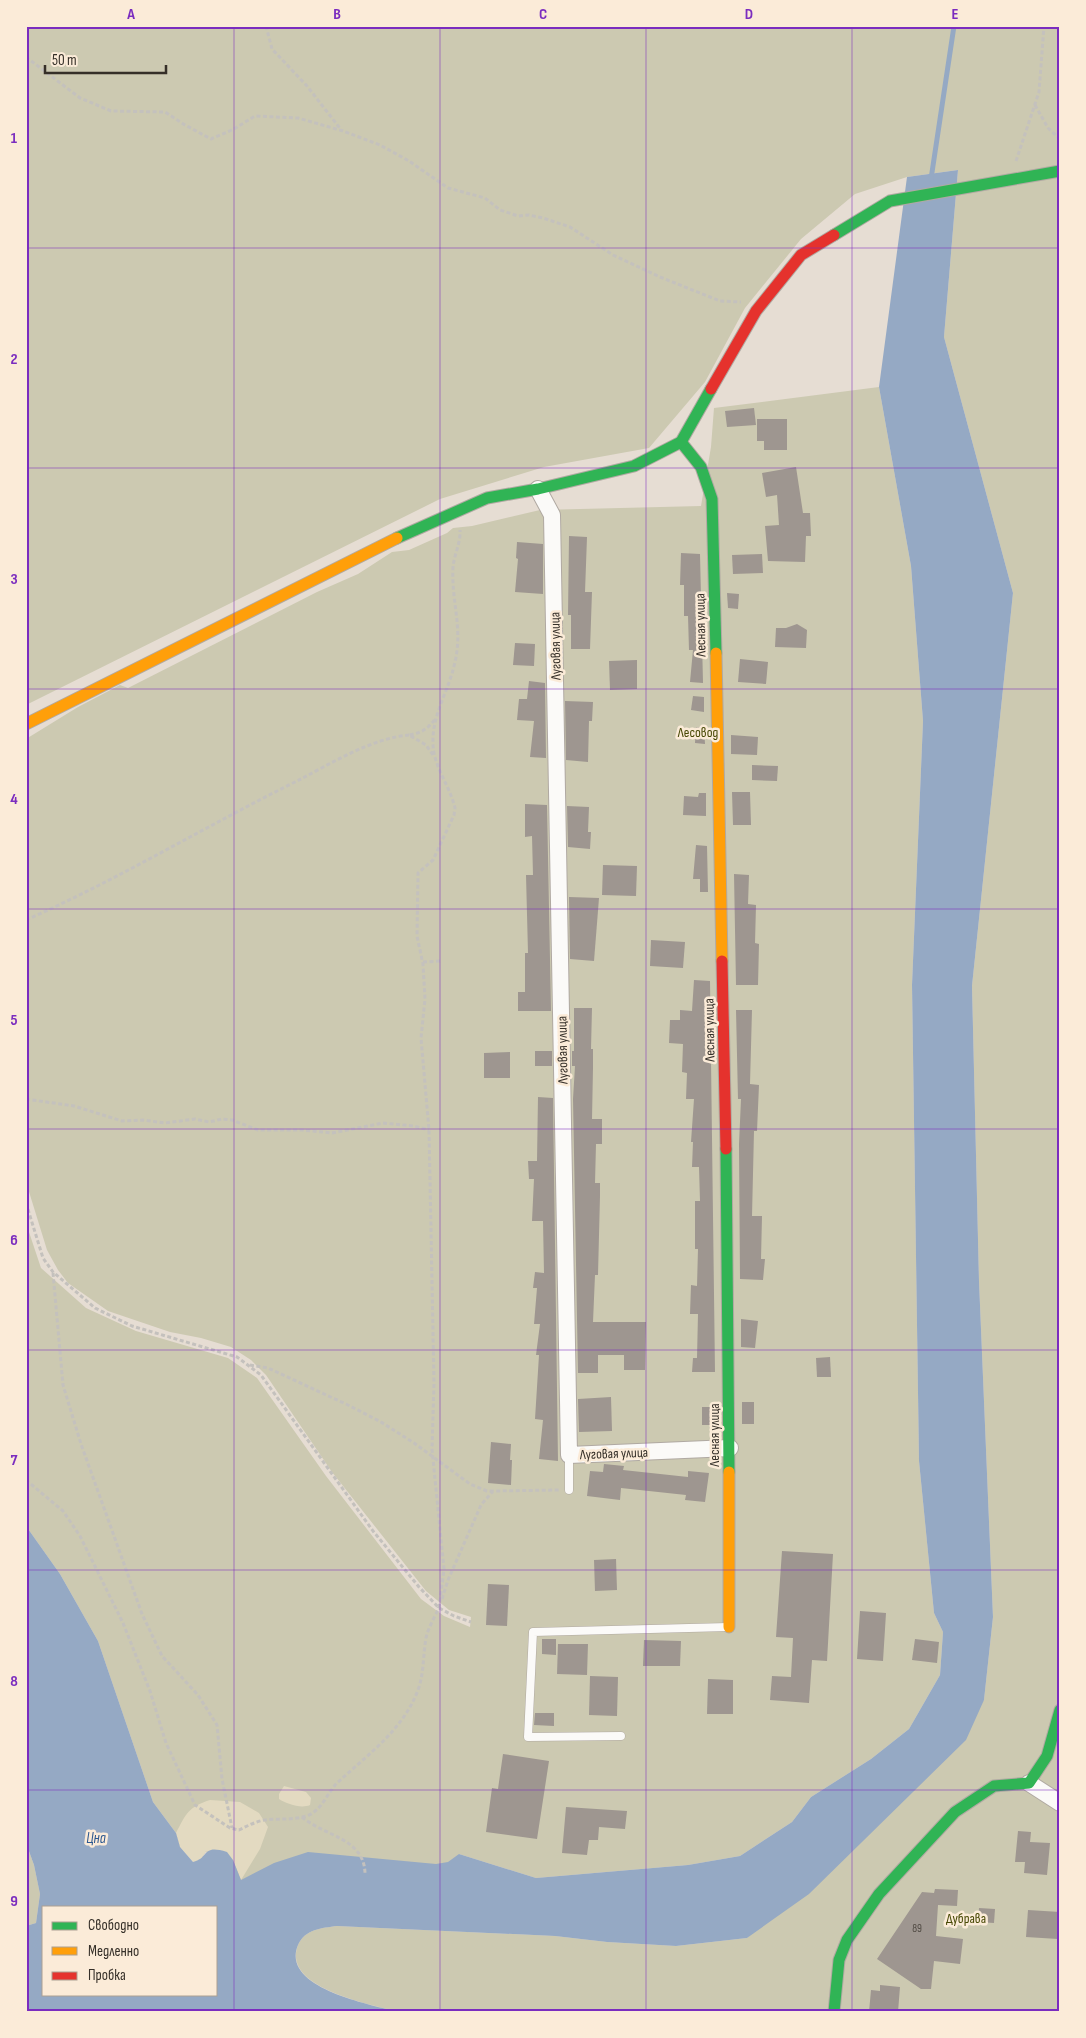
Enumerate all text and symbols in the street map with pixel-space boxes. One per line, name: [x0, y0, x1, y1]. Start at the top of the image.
text: A: [126, 5, 135, 24]
text: B: [333, 5, 341, 24]
text: C: [539, 5, 547, 24]
text: D: [745, 5, 753, 24]
text: E: [952, 5, 959, 24]
scale bar: [45, 42, 166, 74]
text: 50 m: [52, 51, 77, 70]
text: 1: [11, 129, 18, 148]
text: 2: [10, 350, 18, 369]
text: 3: [10, 570, 18, 589]
street label: Лесная улица: [691, 593, 710, 658]
street label: Луговая улица: [546, 612, 565, 681]
park label: Лесовод: [677, 724, 718, 741]
text: 4: [10, 790, 18, 809]
street label: Лесная улица: [700, 998, 719, 1063]
text: 5: [10, 1011, 18, 1030]
street label: Луговая улица: [553, 1016, 572, 1085]
text: 6: [10, 1231, 18, 1250]
street label: Лесная улица: [706, 1403, 723, 1468]
street label: Луговая улица: [579, 1444, 648, 1463]
text: 7: [11, 1451, 18, 1470]
text: 8: [10, 1672, 18, 1691]
water label: Цна: [86, 1829, 106, 1848]
text: 9: [10, 1892, 18, 1911]
legend: [42, 1906, 218, 1996]
park label: Дубрава: [946, 1910, 986, 1927]
text: Свободно: [88, 1916, 139, 1935]
house number: 89: [912, 1922, 922, 1935]
text: Медленно: [88, 1942, 139, 1961]
text: Пробка: [88, 1966, 126, 1985]

